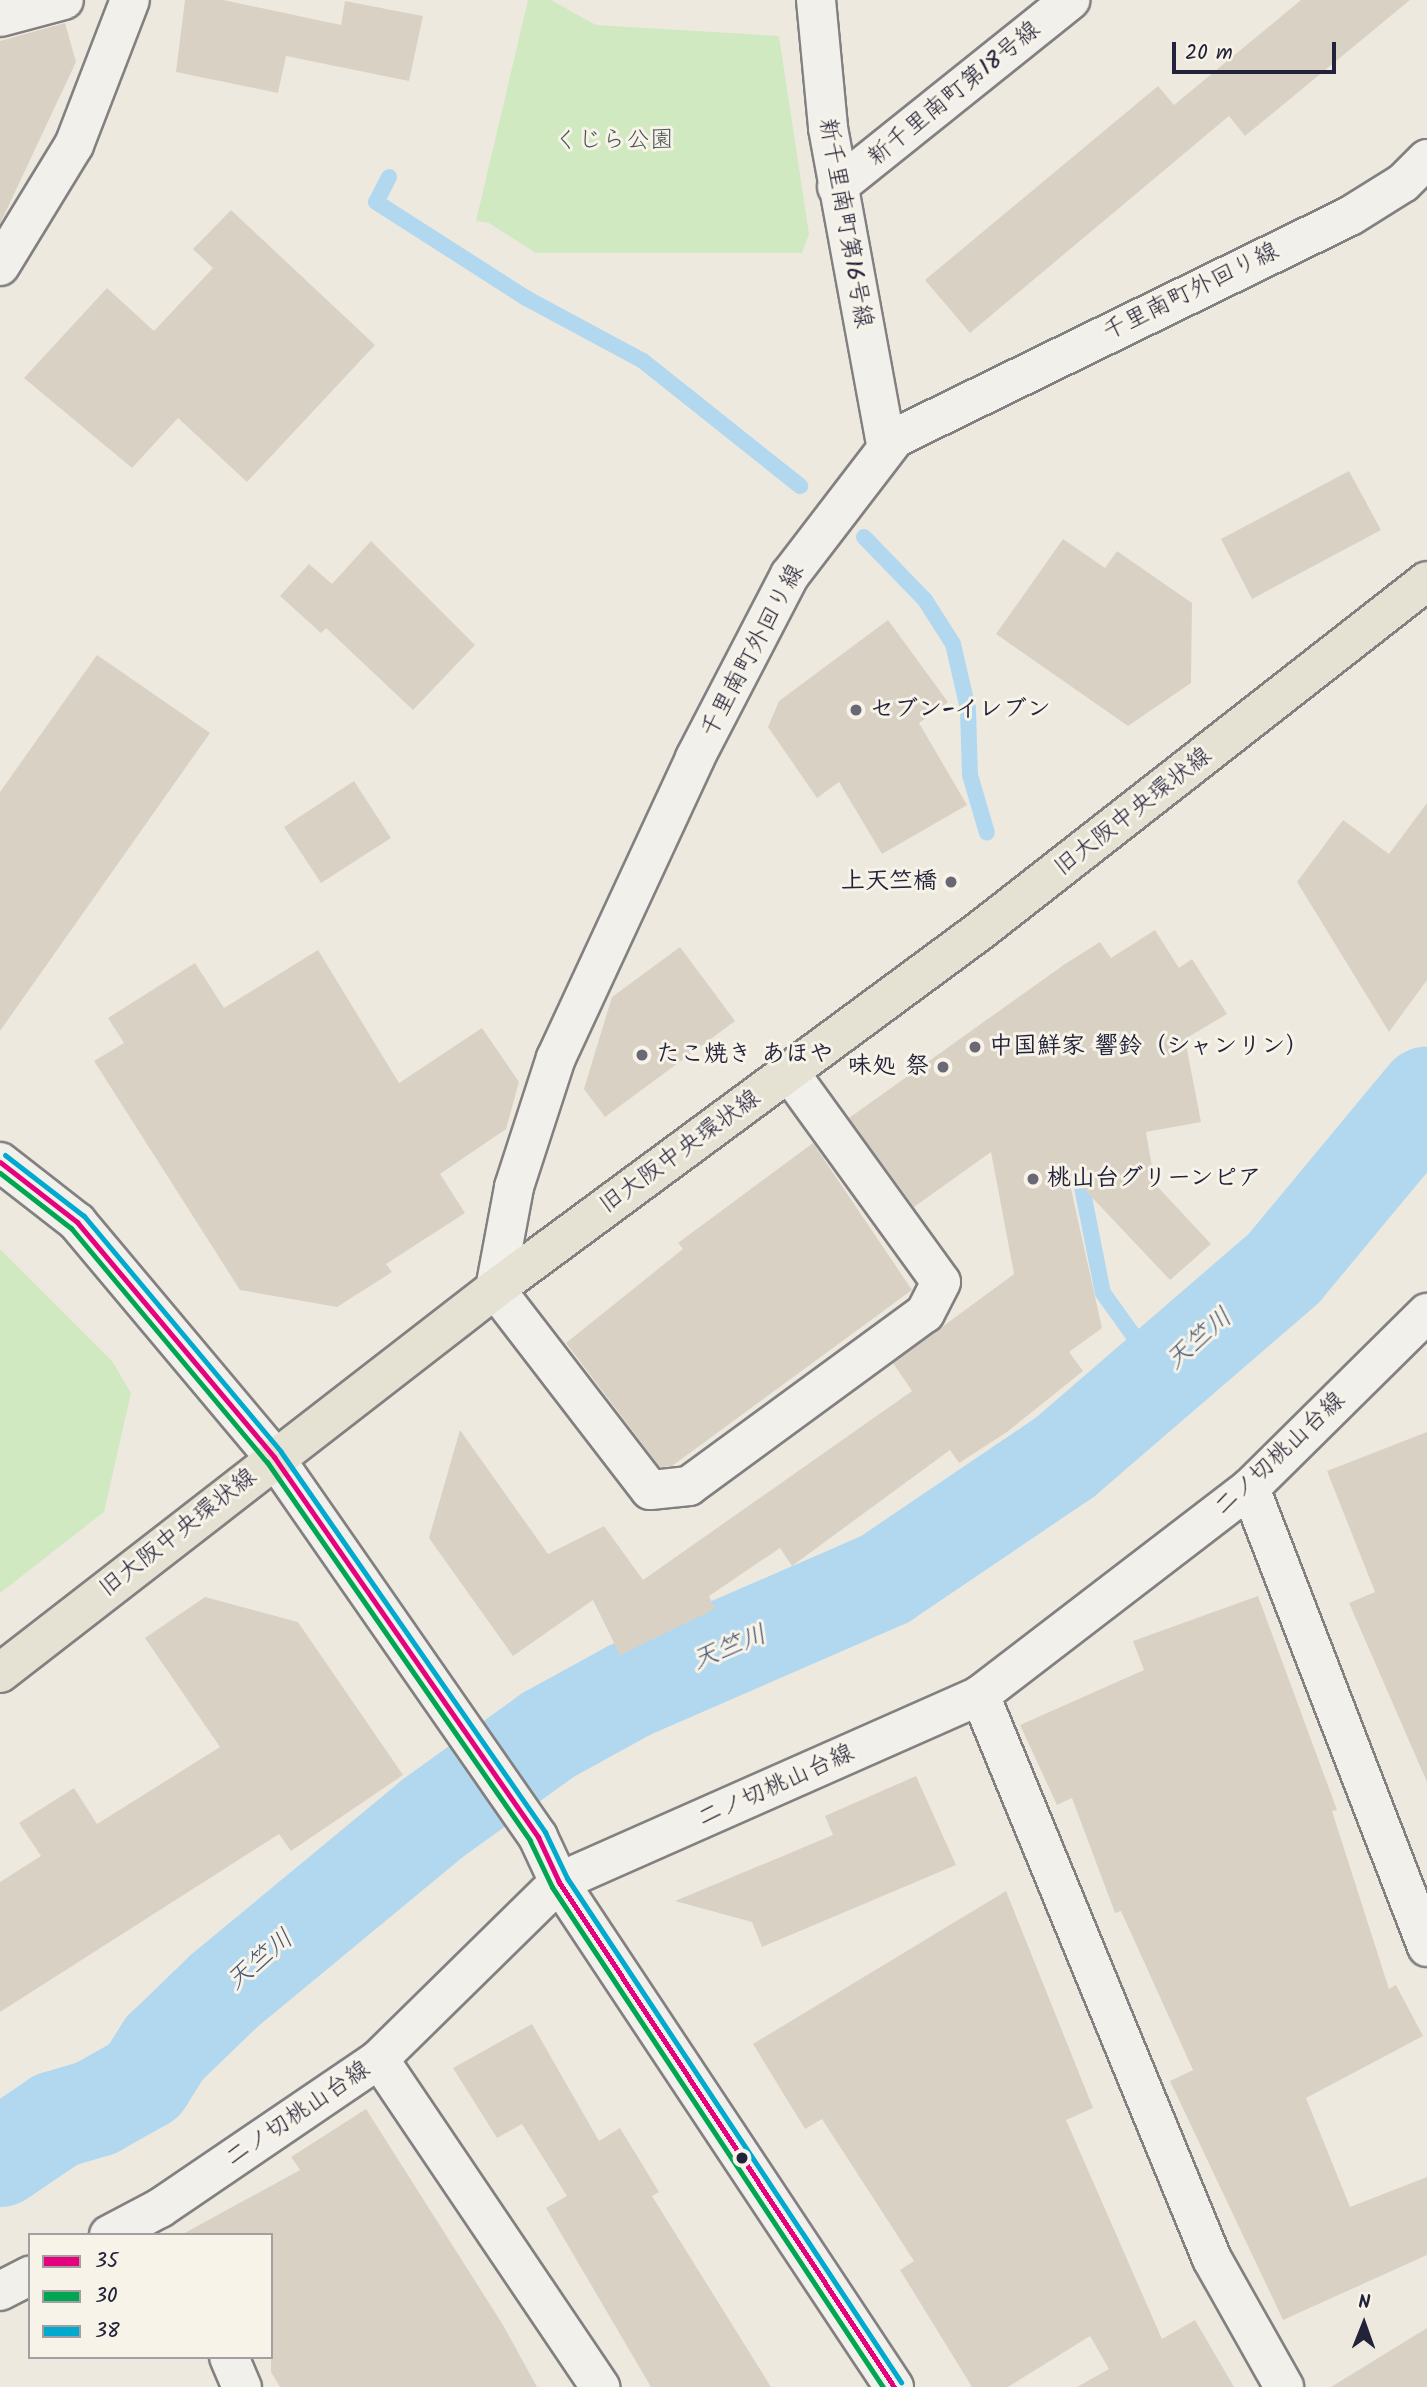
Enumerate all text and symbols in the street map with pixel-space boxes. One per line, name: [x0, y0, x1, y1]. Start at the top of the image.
street label: 新千里南町第18号線: [862, 15, 1046, 173]
scale bar: [1175, 28, 1340, 72]
text: 20 m: [1185, 37, 1233, 70]
street label: 新千里南町第16号線: [812, 116, 878, 330]
park label: くじら公園: [554, 127, 674, 155]
street label: 千里南町外回り線: [1098, 237, 1284, 347]
street label: 千里南町外回り線: [695, 559, 811, 743]
place label: セブン-イレブン: [870, 696, 1051, 724]
marker: セブン-イレブン: [848, 702, 864, 718]
street label: 旧大阪中央環状線: [1048, 742, 1218, 882]
place label: 上天竺橋: [841, 868, 937, 896]
marker: 上天竺橋: [943, 874, 959, 890]
place label: 中国鮮家 響鈴（シャンリン）: [989, 1033, 1310, 1061]
marker: 中国鮮家 響鈴（シャンリン）: [967, 1039, 983, 1055]
place label: たこ焼き あほや: [656, 1041, 833, 1069]
marker: たこ焼き あほや: [634, 1047, 650, 1063]
place label: 味処 祭: [848, 1053, 929, 1081]
marker: 味処 祭: [935, 1059, 951, 1075]
street label: 旧大阪中央環状線: [594, 1084, 766, 1220]
place label: 桃山台グリーンピア: [1047, 1165, 1263, 1193]
marker: 桃山台グリーンピア: [1025, 1171, 1041, 1187]
water label: 天竺川: [1160, 1303, 1240, 1377]
street label: 二ノ切桃山台線: [1209, 1386, 1351, 1522]
street label: 旧大阪中央環状線: [93, 1463, 263, 1603]
water label: 天竺川: [688, 1620, 772, 1678]
street label: 二ノ切桃山台線: [693, 1739, 859, 1833]
water label: 天竺川: [221, 1924, 301, 1998]
street label: 二ノ切桃山台線: [220, 2055, 376, 2173]
unlabelled marker: [735, 2151, 749, 2165]
legend: [28, 2233, 273, 2359]
text: 35: [95, 2245, 118, 2278]
text: 30: [95, 2280, 118, 2313]
text: N: [1358, 2288, 1371, 2318]
north arrow: [1329, 2289, 1399, 2359]
text: 38: [95, 2315, 120, 2348]

